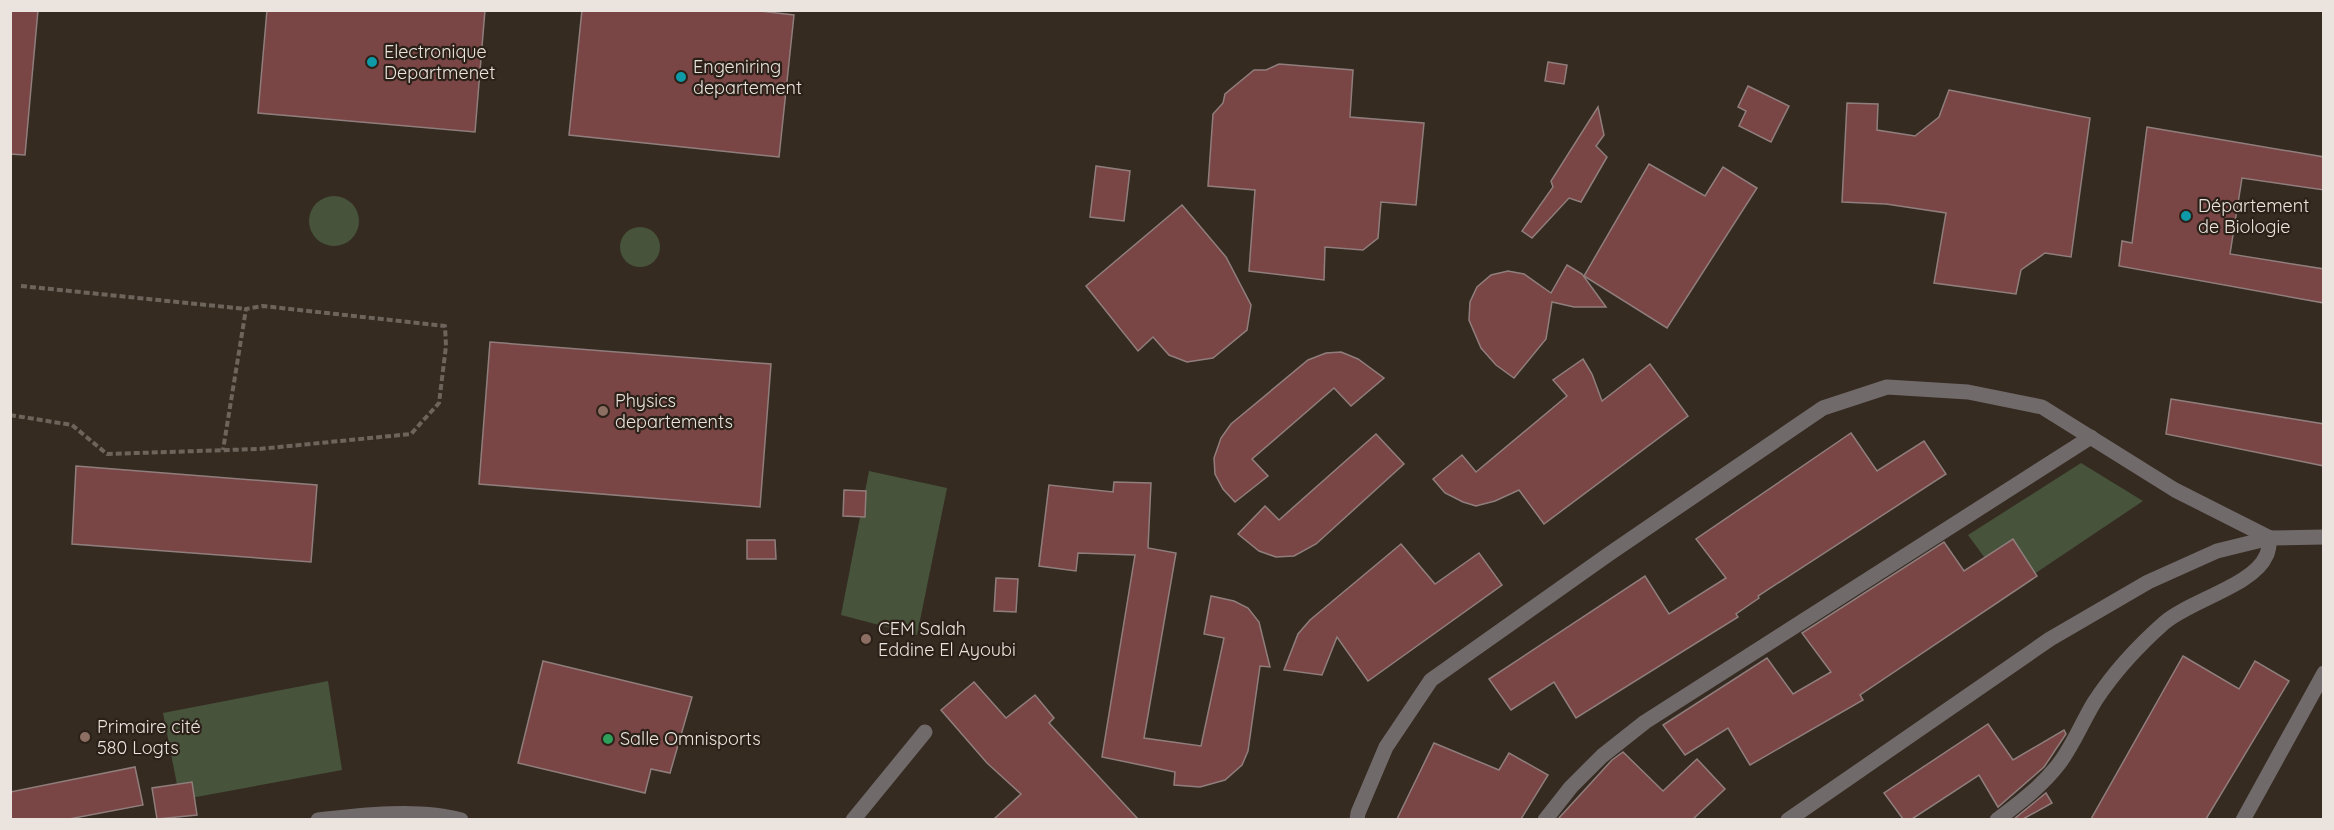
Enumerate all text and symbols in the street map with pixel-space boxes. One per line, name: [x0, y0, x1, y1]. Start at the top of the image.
place label: Electronique Departmenet: [384, 40, 495, 84]
marker: Electronique Departmenet: [365, 55, 379, 69]
place label: Engeniring departement: [693, 55, 802, 99]
marker: Engeniring departement: [674, 70, 688, 84]
place label: Département de Biologie: [2198, 194, 2309, 238]
marker: Département de Biologie: [2179, 209, 2193, 223]
place label: Physics departements: [615, 389, 733, 433]
marker: Physics departements: [596, 404, 610, 418]
place label: CEM Salah Eddine El Ayoubi: [878, 617, 1016, 661]
marker: CEM Salah Eddine El Ayoubi: [859, 632, 873, 646]
place label: Primaire cité 580 Logts: [97, 715, 201, 759]
place label: Salle Omnisports: [620, 727, 761, 750]
marker: Primaire cité 580 Logts: [78, 730, 92, 744]
marker: Salle Omnisports: [601, 732, 615, 746]

